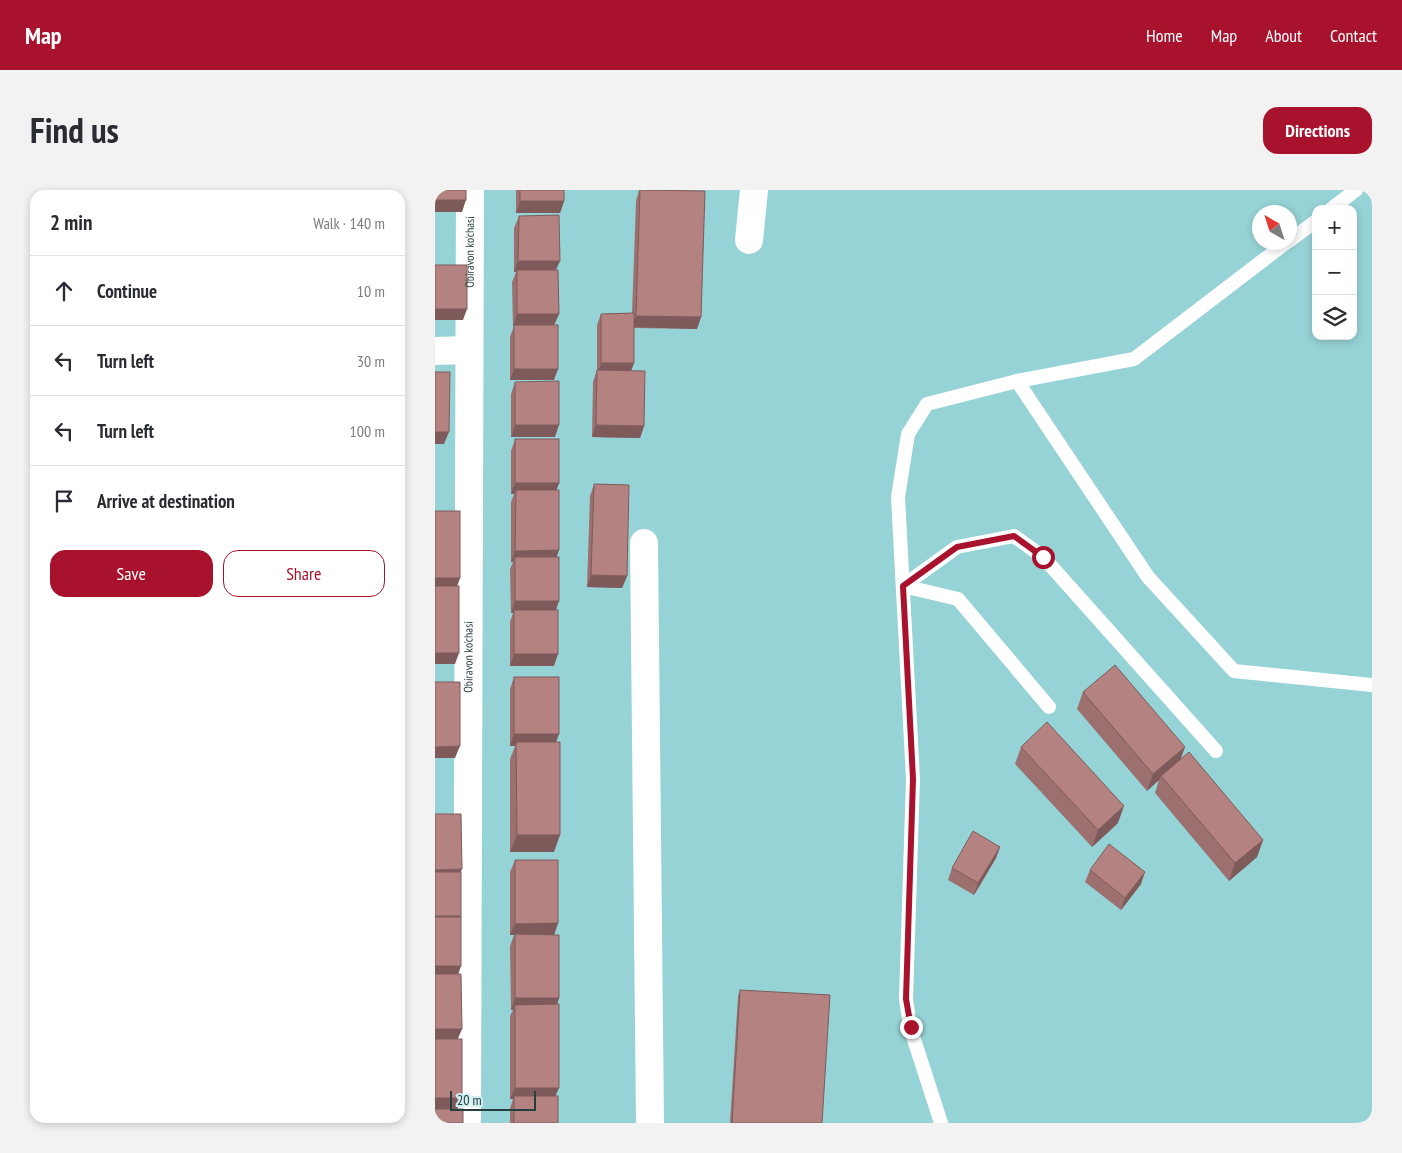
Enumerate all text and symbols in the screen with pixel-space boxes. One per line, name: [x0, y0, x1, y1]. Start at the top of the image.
text: Map: [25, 20, 62, 51]
text: Home: [1146, 24, 1183, 47]
text: Map: [1211, 24, 1237, 47]
text: About: [1265, 24, 1302, 47]
text: Contact: [1330, 24, 1377, 47]
text: Find us: [30, 107, 119, 153]
button: Directions: [1263, 107, 1372, 154]
north arrow: [1252, 205, 1297, 250]
map controls: [1312, 205, 1357, 340]
button: +: [1312, 205, 1357, 250]
text: 2 min: [50, 209, 92, 236]
text: Walk · 140 m: [313, 213, 385, 233]
street label: Obiravon ko'chasi: [462, 216, 477, 288]
button: −: [1312, 250, 1357, 295]
icon: ahead: [50, 277, 78, 305]
text: Continue: [97, 279, 157, 303]
text: 10 m: [357, 281, 385, 301]
button: layers: [1312, 295, 1357, 340]
icon: left: [50, 347, 78, 375]
text: Turn left: [97, 349, 154, 373]
text: 30 m: [357, 351, 385, 371]
icon: left: [50, 417, 78, 445]
text: Turn left: [97, 419, 154, 443]
text: 100 m: [350, 421, 385, 441]
icon: arrive: [50, 487, 78, 515]
text: Arrive at destination: [97, 489, 235, 513]
route start: [1032, 546, 1055, 569]
button: Save: [50, 550, 213, 597]
button: Share: [223, 550, 385, 597]
street label: Obiravon ko'chasi: [460, 621, 476, 693]
route end: [900, 1016, 923, 1039]
scale bar: [450, 1088, 536, 1111]
text: 20 m: [457, 1091, 482, 1109]

